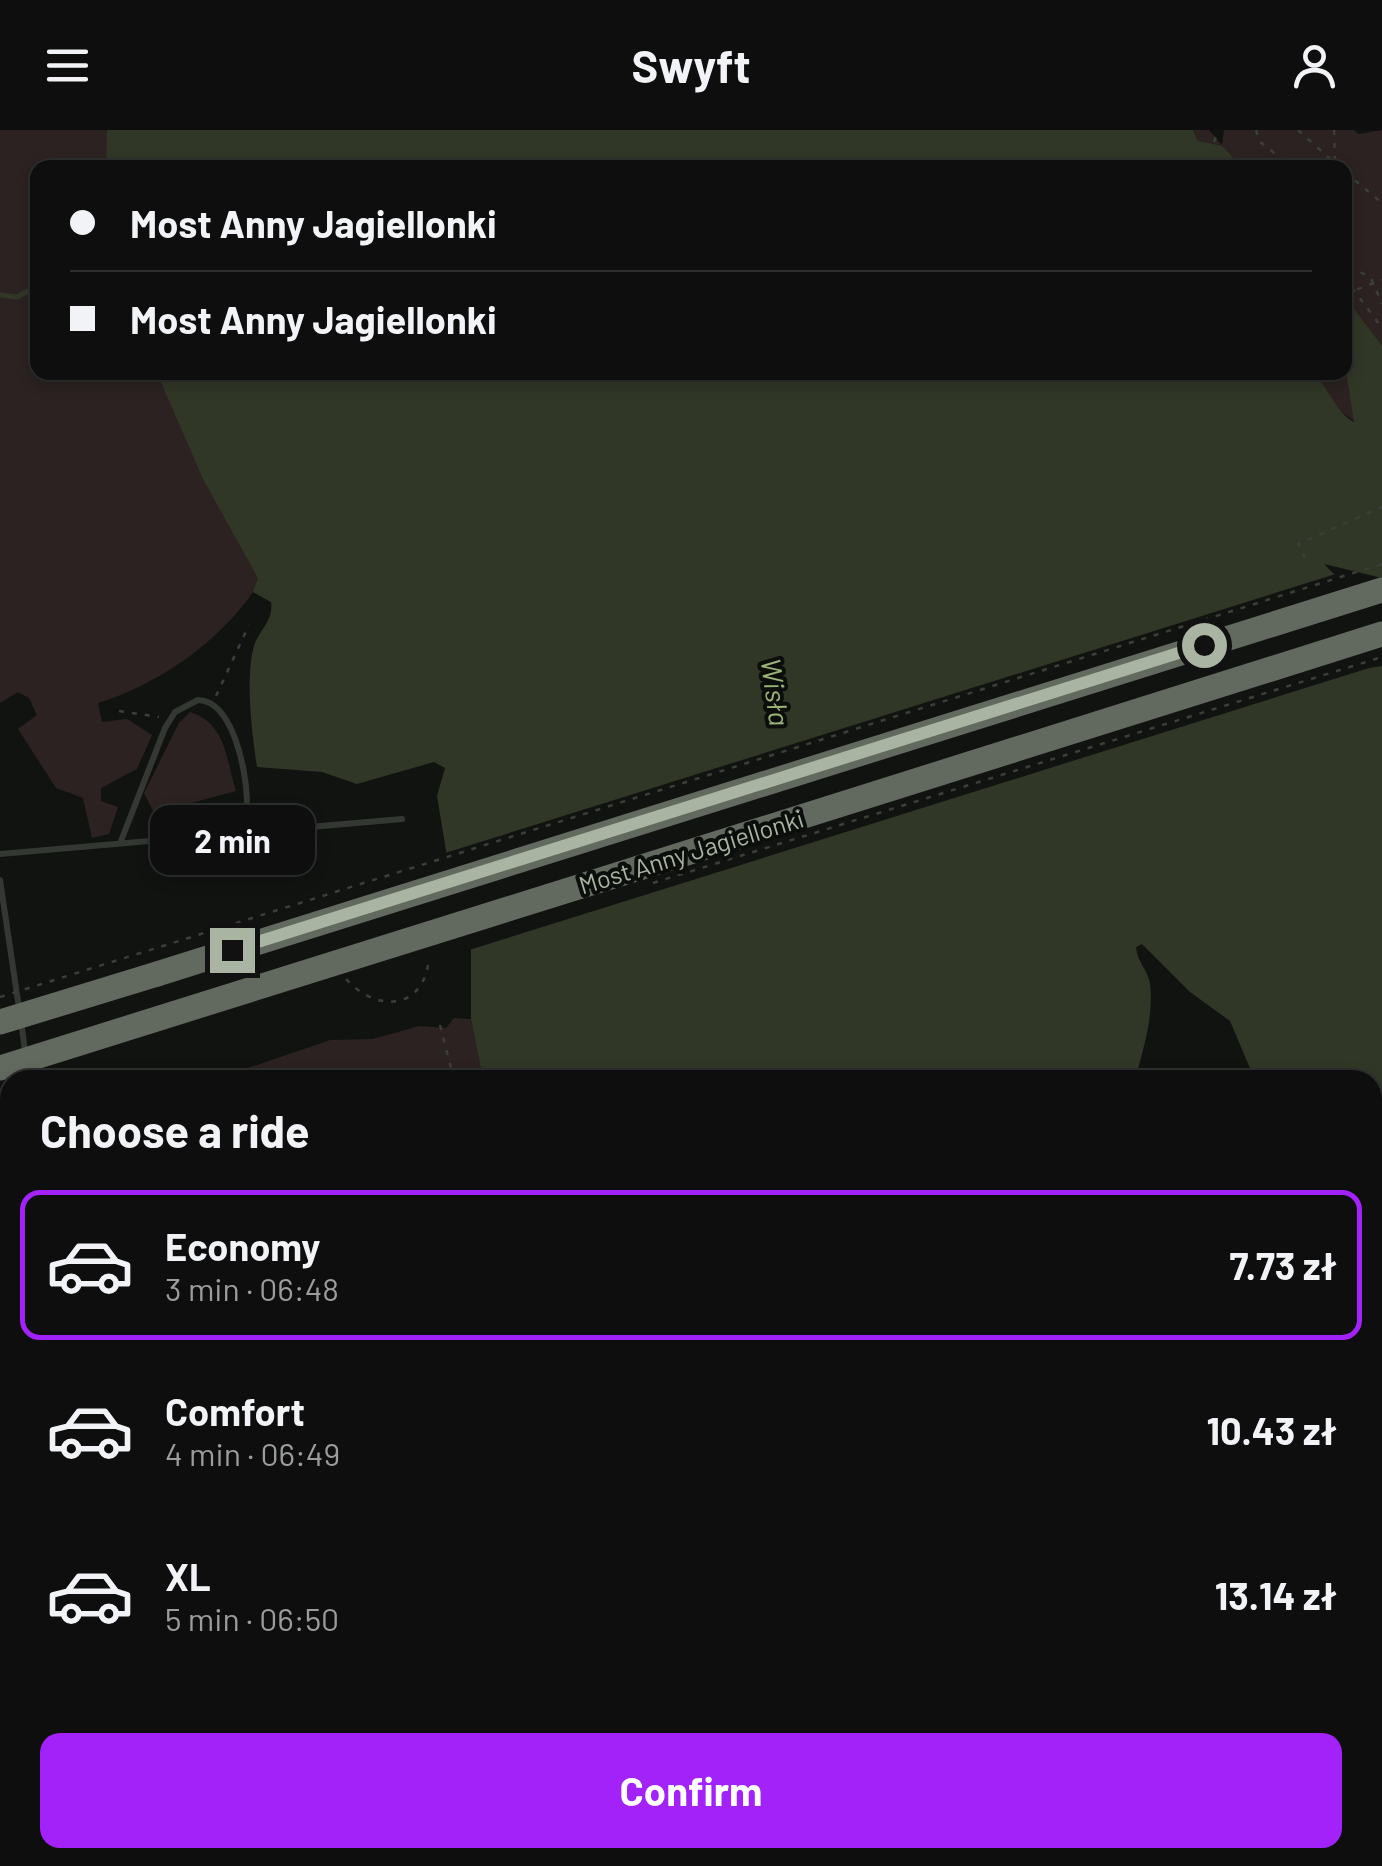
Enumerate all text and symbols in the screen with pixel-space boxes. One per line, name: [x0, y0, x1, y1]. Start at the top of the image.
icon: menu: [40, 38, 95, 93]
text: Swyft: [631, 38, 751, 92]
icon: person: [1287, 38, 1342, 93]
text: Most Anny Jagiellonki: [130, 200, 497, 246]
text: Most Anny Jagiellonki: [130, 296, 497, 342]
route start: [1182, 623, 1227, 668]
water label: Wisła: [754, 656, 798, 728]
street label: Most Anny Jagiellonki: [575, 802, 807, 900]
callout: 2 min: [150, 805, 314, 875]
text: 2 min: [194, 821, 271, 859]
route end: [210, 928, 255, 973]
text: Choose a ride: [40, 1103, 310, 1157]
icon: car: [45, 1220, 135, 1310]
text: Economy: [165, 1223, 320, 1269]
text: 7.73 zł: [1229, 1242, 1337, 1288]
text: 3 min · 06:48: [165, 1269, 339, 1307]
icon: car: [45, 1385, 135, 1475]
text: Comfort: [165, 1388, 305, 1434]
text: 10.43 zł: [1207, 1407, 1337, 1453]
text: 4 min · 06:49: [165, 1434, 340, 1472]
icon: car: [45, 1550, 135, 1640]
text: XL: [165, 1553, 211, 1599]
text: 13.14 zł: [1215, 1572, 1337, 1618]
text: 5 min · 06:50: [165, 1599, 339, 1637]
button: Confirm: [40, 1733, 1342, 1848]

